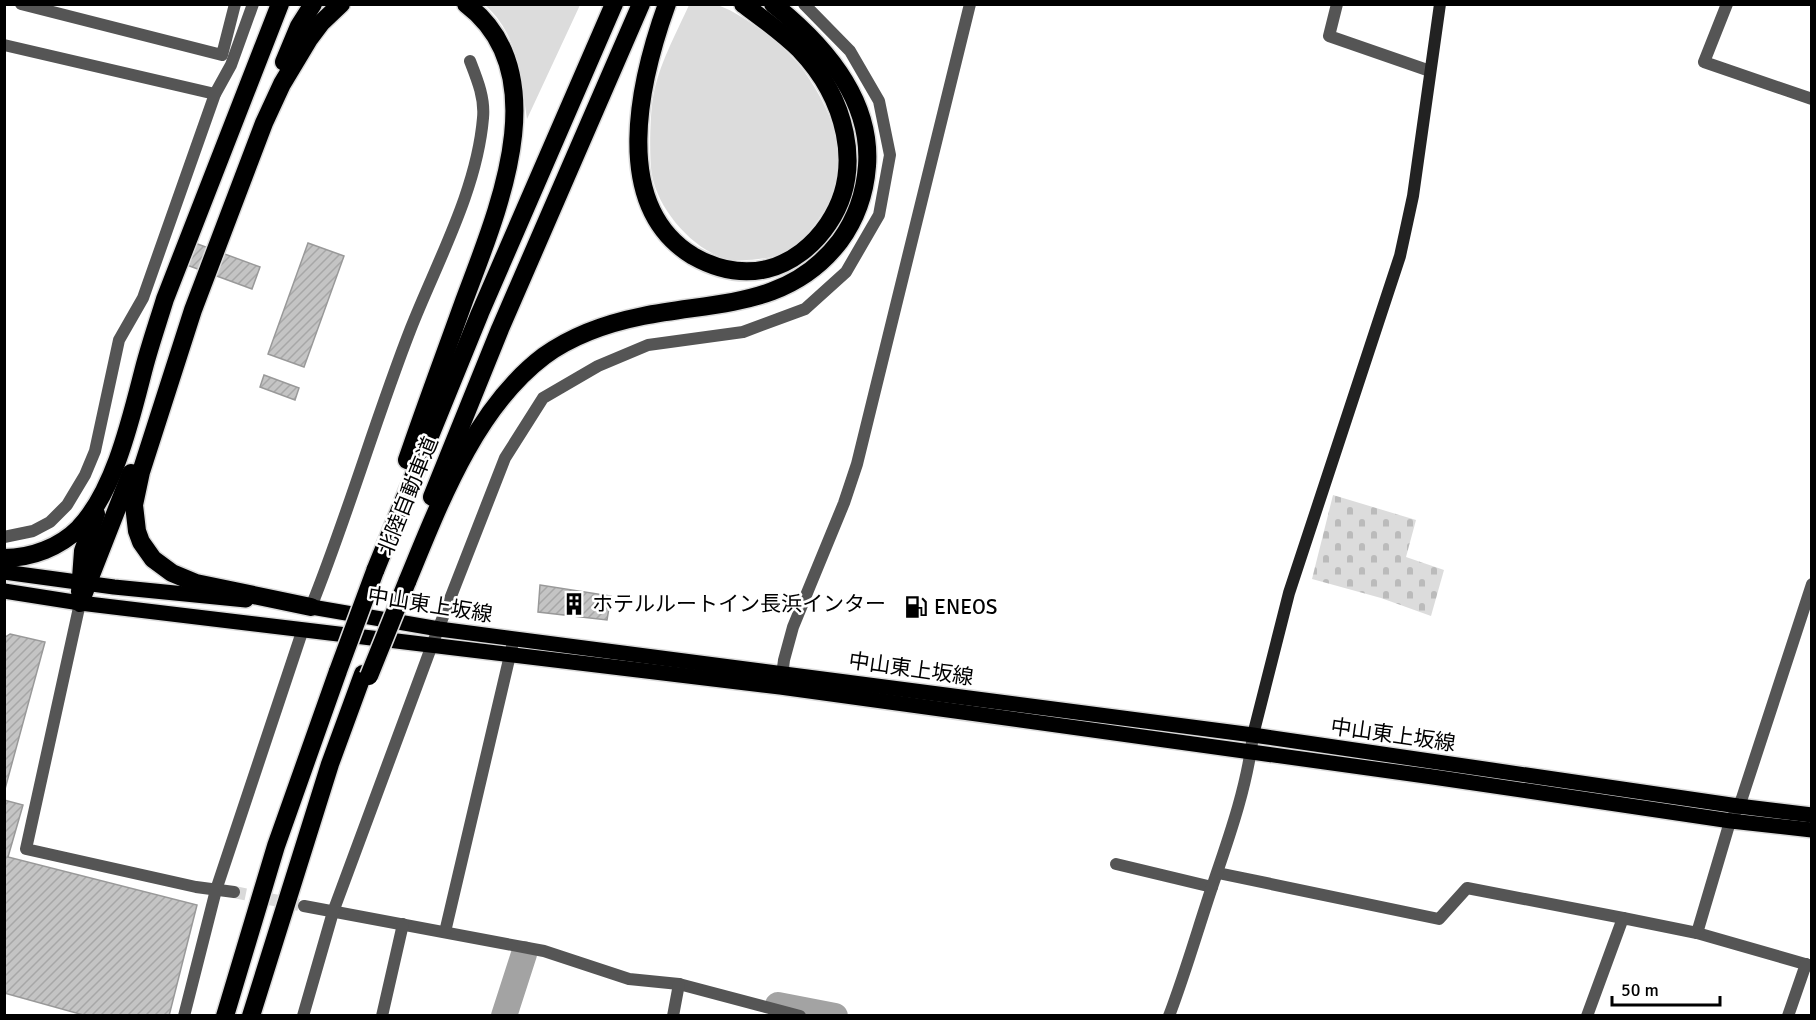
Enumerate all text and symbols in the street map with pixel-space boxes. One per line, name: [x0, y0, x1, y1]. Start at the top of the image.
street label: 北陸自動車道: [372, 433, 444, 559]
street label: 中山東上坂線: [366, 582, 494, 628]
building icon: ホテルルートイン長浜インター: [561, 591, 587, 617]
place label: ホテルルートイン長浜インター: [592, 591, 886, 617]
fuel station icon: ENEOS: [903, 594, 929, 620]
place label: ENEOS: [934, 594, 997, 620]
street label: 中山東上坂線: [847, 647, 975, 691]
street label: 中山東上坂線: [1329, 713, 1457, 757]
scale bar: [1612, 969, 1720, 1007]
text: 50 m: [1621, 979, 1659, 1001]

